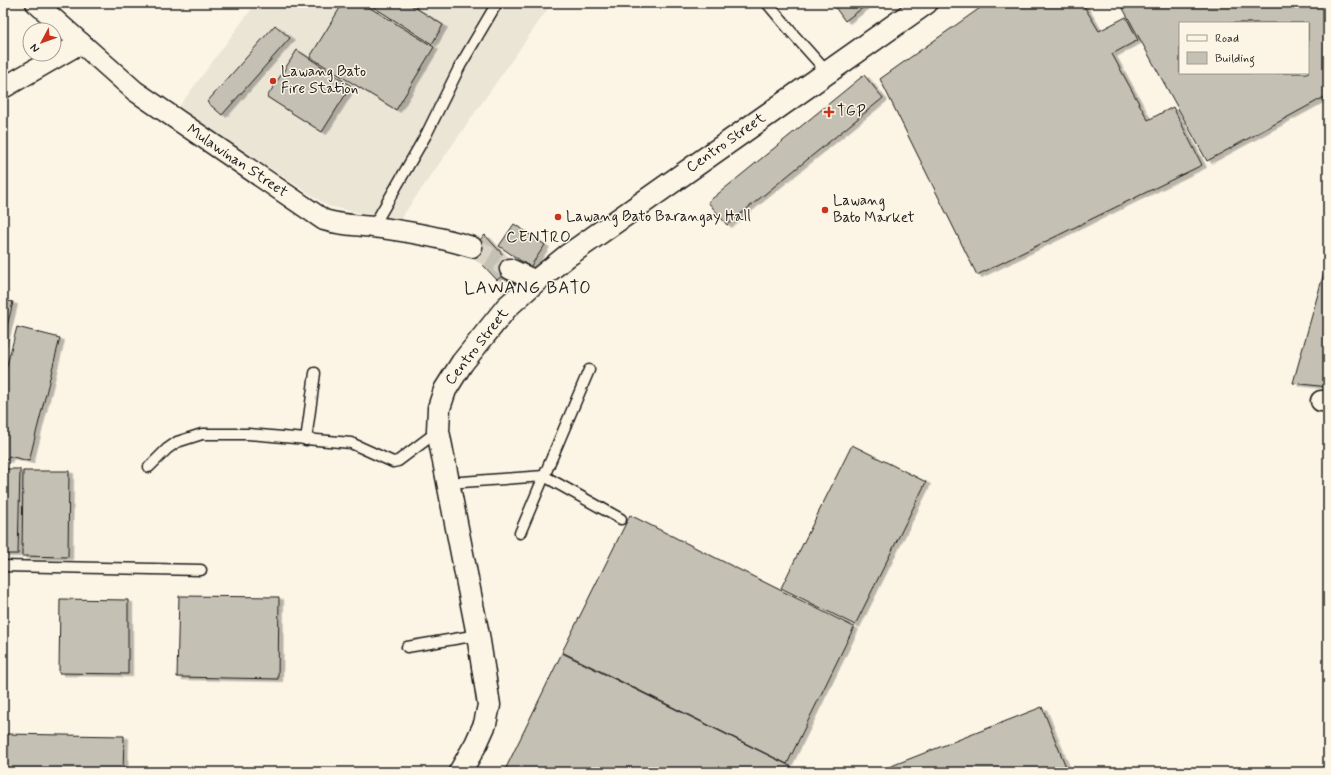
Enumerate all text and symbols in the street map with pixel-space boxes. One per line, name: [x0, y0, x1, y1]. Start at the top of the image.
north arrow: [22, 22, 62, 62]
legend: [1179, 22, 1309, 74]
text: Road: [1215, 31, 1239, 47]
text: N: [28, 41, 43, 55]
text: Building: [1215, 51, 1255, 68]
place label: Lawang Bato Fire Station: [281, 62, 366, 99]
marker: Lawang Bato Fire Station: [268, 76, 278, 86]
place label: TGP: [837, 102, 866, 122]
marker: TGP: [824, 107, 834, 117]
street label: Centro Street: [682, 108, 770, 178]
street label: Mulawinan Street: [183, 120, 291, 202]
place label: Lawang Bato Market: [833, 191, 915, 228]
marker: Lawang Bato Market: [820, 205, 830, 215]
place label: Lawang Bato Barangay Hall: [566, 207, 751, 227]
marker: Lawang Bato Barangay Hall: [553, 212, 563, 222]
district label: CENTRO: [506, 227, 572, 248]
district label: LAWANG BATO: [464, 277, 592, 299]
street label: Centro Street: [441, 304, 513, 390]

